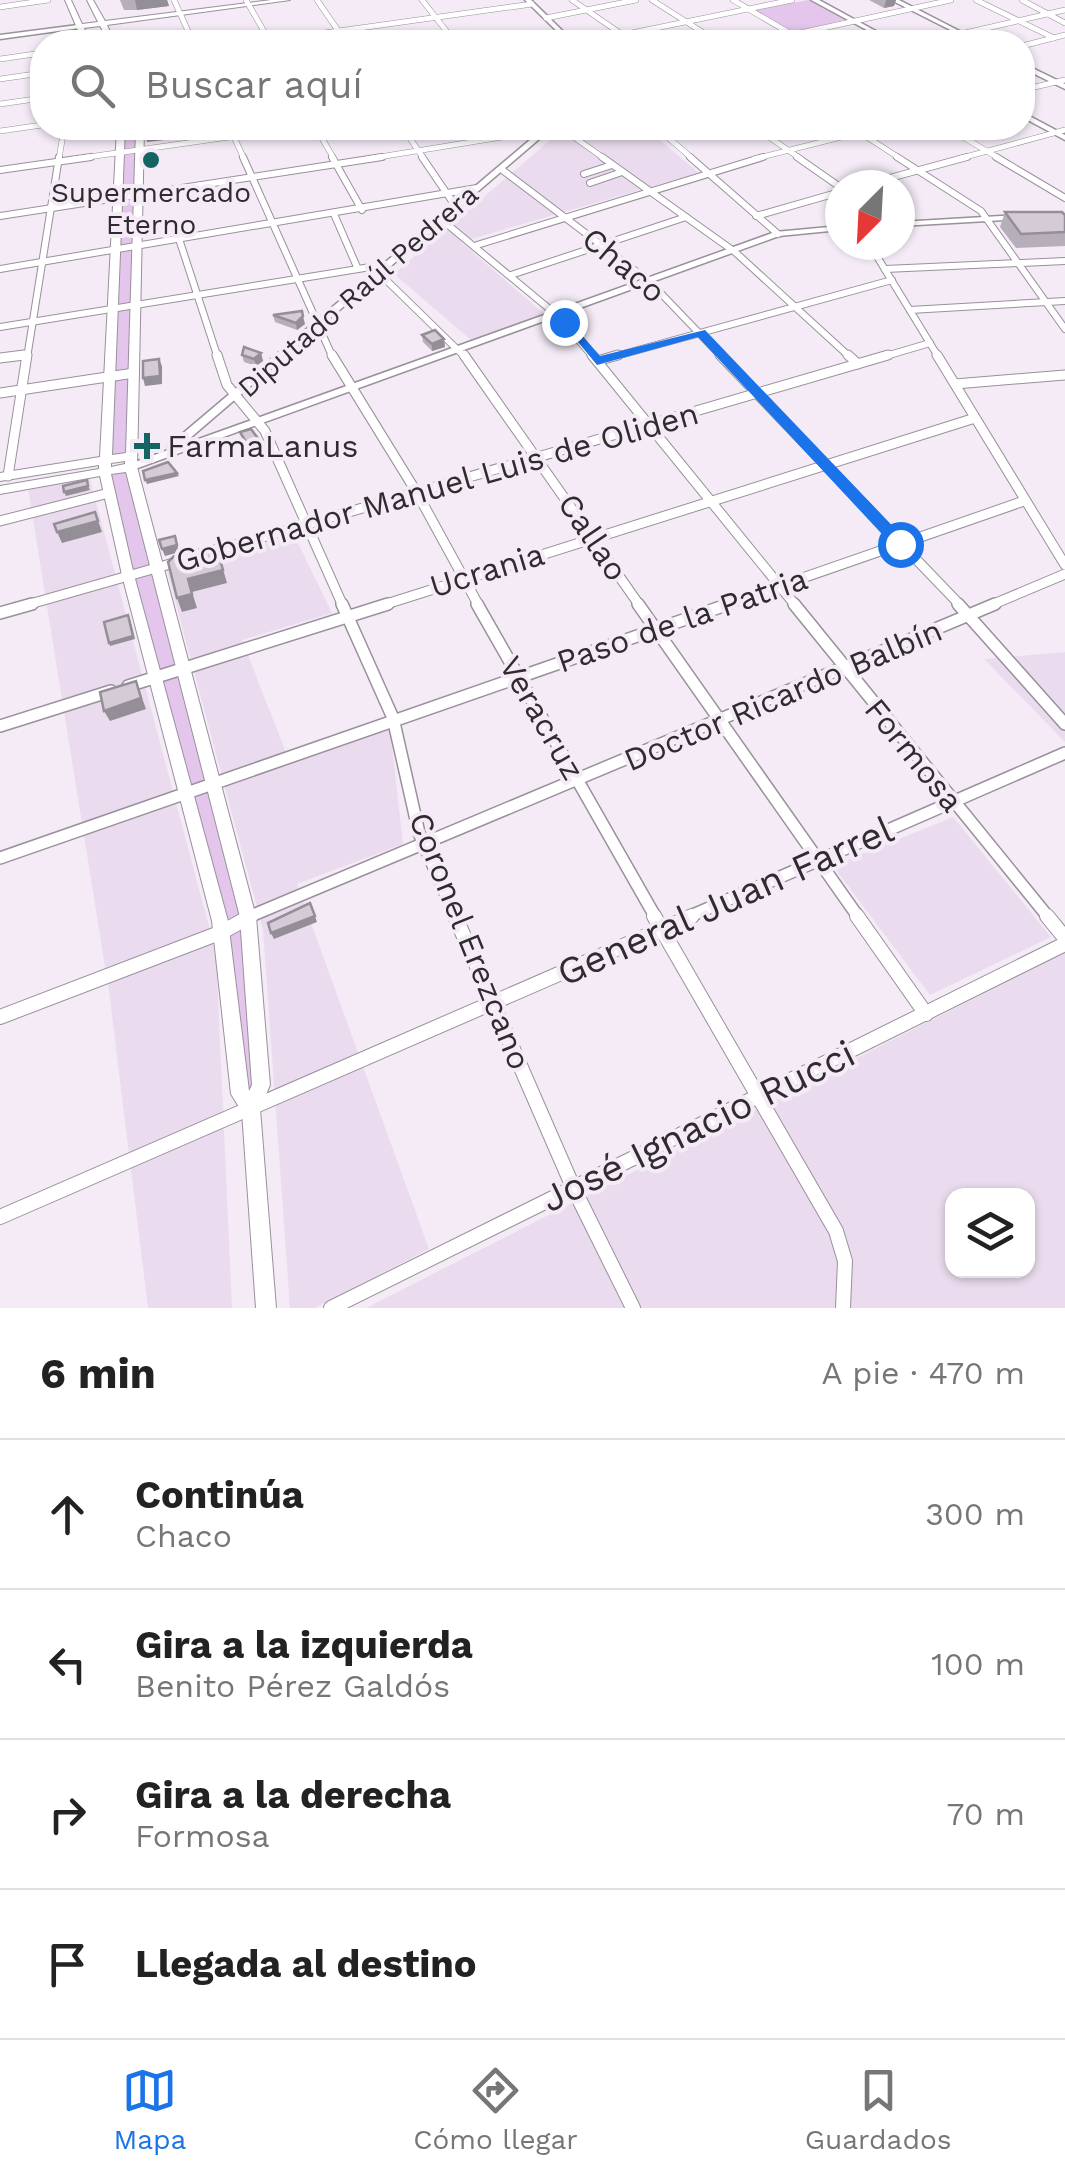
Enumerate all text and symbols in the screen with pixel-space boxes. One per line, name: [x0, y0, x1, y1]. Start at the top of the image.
search box: [30, 30, 1035, 140]
icon: search: [65, 58, 120, 113]
text: Buscar aquí: [145, 63, 363, 107]
marker: Supermercado Eterno: [140, 149, 162, 171]
north arrow: [825, 170, 915, 260]
place label: Supermercado Eterno: [51, 176, 251, 241]
street label: Diputado Raúl Pedrera: [231, 178, 485, 404]
street label: Chaco: [575, 219, 673, 311]
route end: [542, 300, 588, 346]
street label: Gobernador Manuel Luis de Oliden: [171, 394, 703, 580]
place label: FarmaLanus: [167, 427, 358, 465]
marker: FarmaLanus: [136, 435, 158, 457]
street label: Callao: [550, 486, 636, 588]
route start: [878, 522, 924, 568]
street label: Ucrania: [425, 535, 549, 605]
street label: Paso de la Patria: [552, 559, 812, 681]
street label: Doctor Ricardo Balbín: [618, 611, 948, 779]
street label: Veracruz: [491, 649, 593, 787]
street label: Formosa: [857, 691, 971, 819]
street label: Coronel Erezcano: [401, 807, 539, 1075]
street label: General Juan Farrel: [550, 807, 900, 995]
street label: José Ignacio Rucci: [534, 1031, 862, 1221]
map controls: [945, 1188, 1035, 1278]
button: layers: [945, 1188, 1035, 1278]
text: 6 min: [40, 1349, 156, 1398]
text: A pie · 470 m: [822, 1354, 1025, 1392]
text: Continúa: [135, 1473, 304, 1517]
icon: ahead: [40, 1487, 95, 1542]
text: 300 m: [925, 1495, 1025, 1533]
text: Chaco: [135, 1517, 232, 1555]
text: Gira a la izquierda: [135, 1623, 473, 1667]
icon: left: [40, 1637, 95, 1692]
text: 100 m: [931, 1645, 1025, 1683]
text: Benito Pérez Galdós: [135, 1667, 450, 1705]
text: Gira a la derecha: [135, 1773, 451, 1817]
icon: right: [40, 1787, 95, 1842]
text: 70 m: [946, 1795, 1025, 1833]
text: Formosa: [135, 1817, 270, 1855]
icon: arrive: [40, 1937, 95, 1992]
text: Llegada al destino: [135, 1942, 477, 1986]
tab: Mapa: [113, 2063, 186, 2156]
tab: Cómo llegar: [413, 2063, 578, 2156]
tab: Guardados: [805, 2063, 952, 2156]

